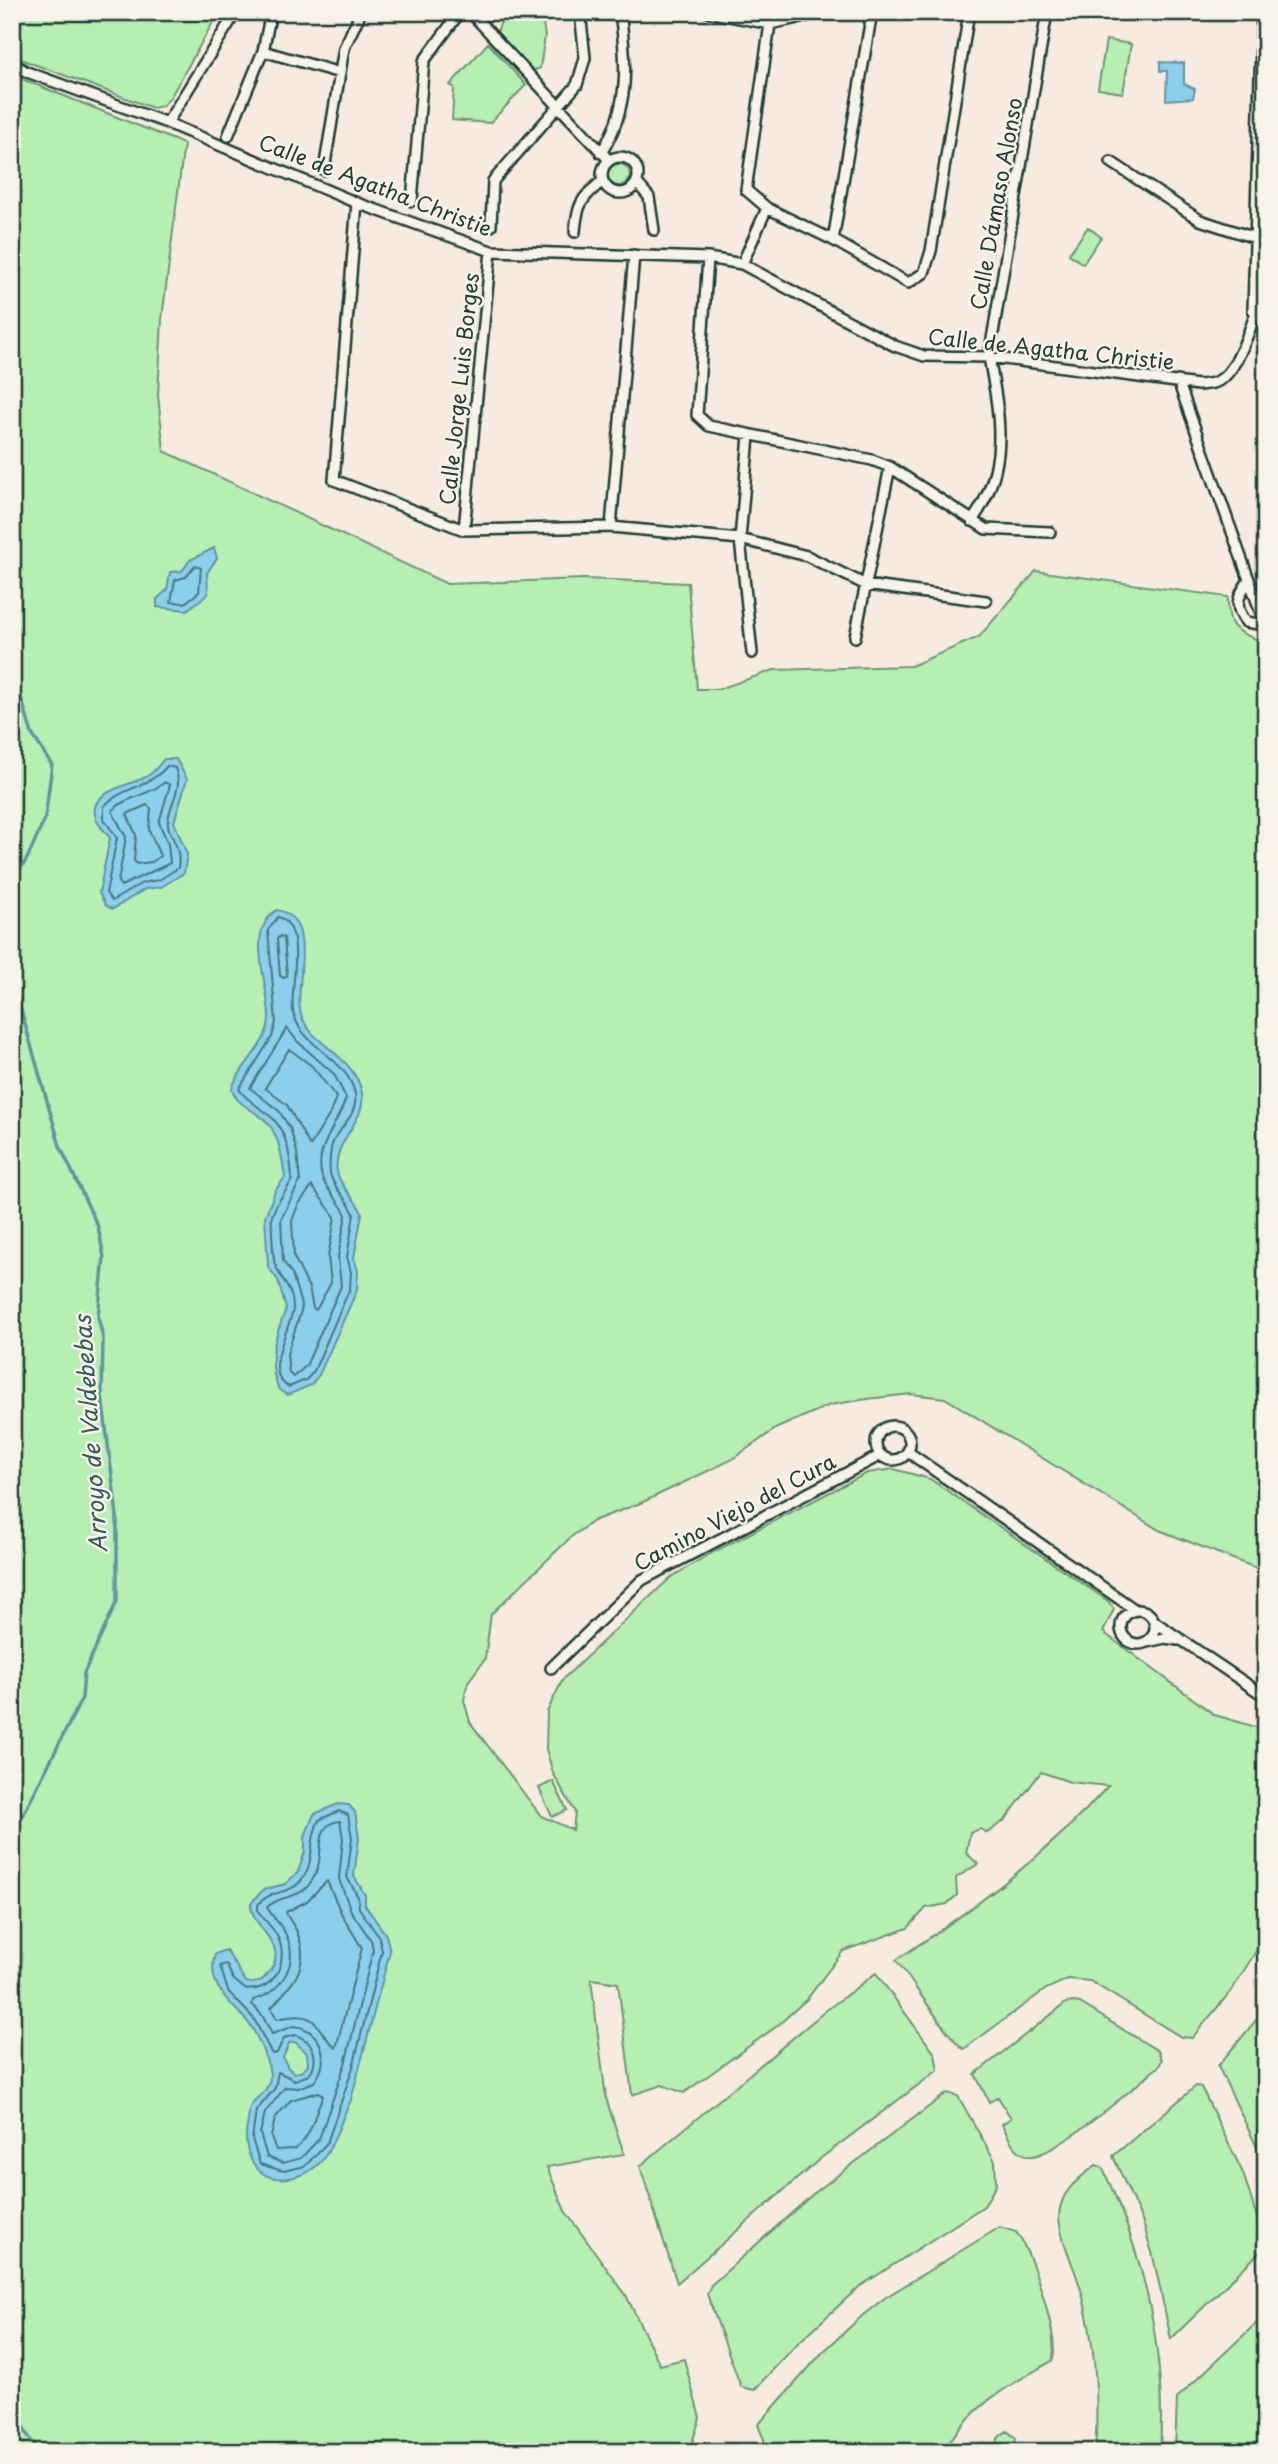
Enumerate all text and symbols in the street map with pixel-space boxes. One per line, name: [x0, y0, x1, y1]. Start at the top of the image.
street label: Calle Dámaso Alonso: [961, 95, 1029, 312]
street label: Calle de Agatha Christie: [254, 125, 497, 243]
street label: Calle Jorge Luis Borges: [430, 271, 486, 506]
street label: Calle de Agatha Christie: [926, 319, 1176, 377]
water label: Arroyo de Valdebebas: [64, 1312, 115, 1554]
street label: Camino Viejo del Cura: [627, 1444, 841, 1578]

